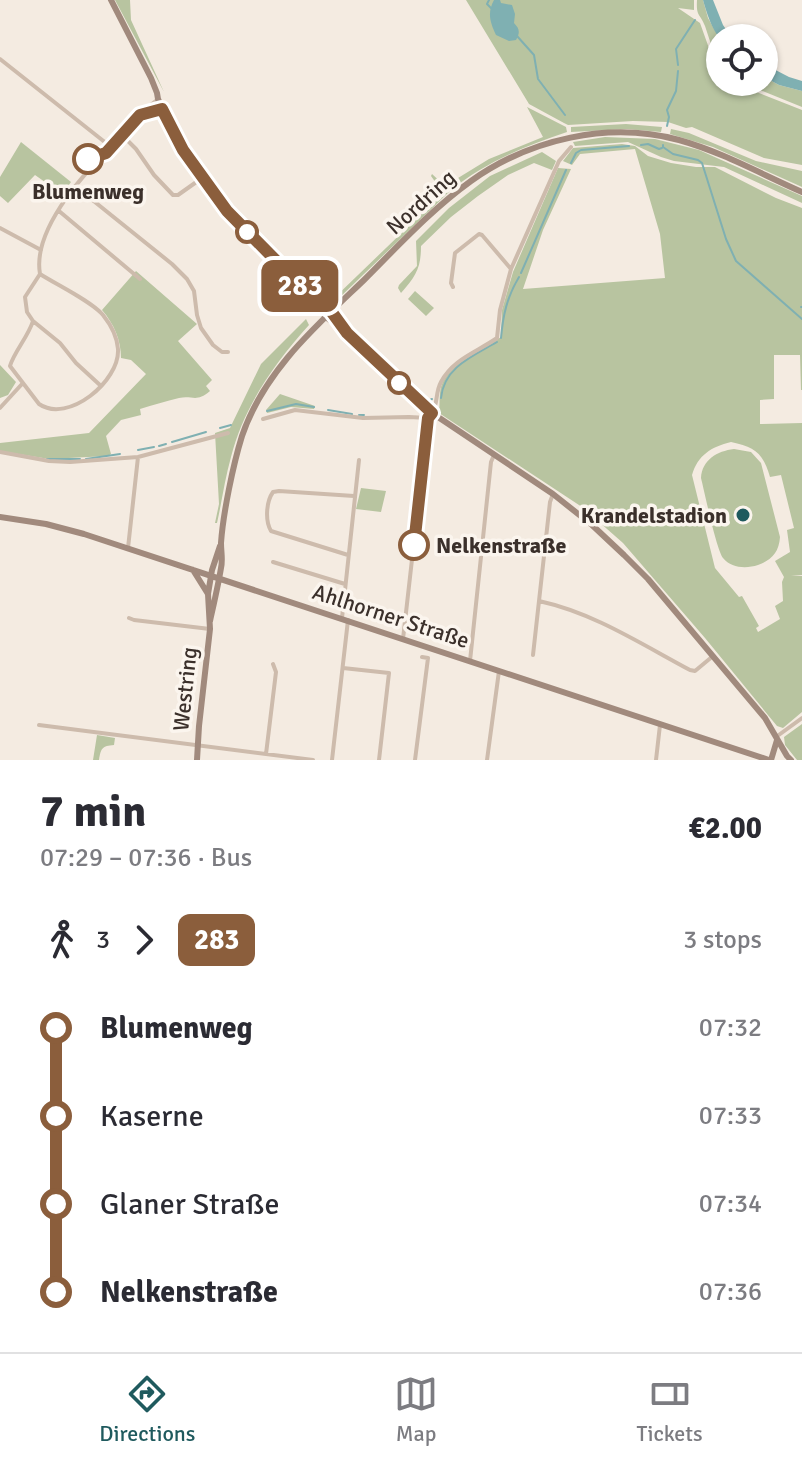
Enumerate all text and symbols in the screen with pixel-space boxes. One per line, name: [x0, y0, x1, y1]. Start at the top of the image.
map controls: [706, 24, 778, 96]
button: locate: [706, 24, 778, 96]
marker: Blumenweg: [73, 144, 103, 174]
street label: Nordring: [381, 164, 461, 240]
place label: Blumenweg: [32, 178, 144, 205]
unlabelled marker: [236, 221, 258, 243]
line badge: 283: [254, 260, 346, 312]
text: 283: [277, 269, 323, 303]
unlabelled marker: [388, 372, 410, 394]
place label: Krandelstadion: [581, 502, 727, 529]
marker: Krandelstadion: [734, 506, 752, 524]
marker: Nelkenstraße: [399, 530, 429, 560]
place label: Nelkenstraße: [436, 532, 566, 559]
street label: Ahlhorner Straße: [309, 578, 473, 654]
street label: Westring: [167, 646, 203, 732]
text: 7 min: [40, 785, 146, 839]
text: €2.00: [689, 810, 762, 847]
text: 07:29 – 07:36 · Bus: [40, 842, 252, 874]
icon: walk: [40, 918, 84, 962]
icon: forward: [122, 918, 166, 962]
text: 283: [194, 923, 239, 957]
text: 3: [96, 924, 110, 956]
text: 3 stops: [683, 924, 762, 956]
text: Blumenweg: [100, 1010, 253, 1047]
text: 07:32: [699, 1012, 762, 1044]
text: Kaserne: [100, 1098, 204, 1135]
text: 07:33: [699, 1100, 762, 1132]
text: Glaner Straße: [100, 1186, 279, 1223]
text: 07:34: [699, 1188, 762, 1220]
text: Nelkenstraße: [100, 1274, 278, 1311]
text: 07:36: [699, 1276, 762, 1308]
tab: Directions: [99, 1372, 195, 1447]
tab: Map: [394, 1372, 438, 1447]
tab: Tickets: [637, 1372, 703, 1447]

